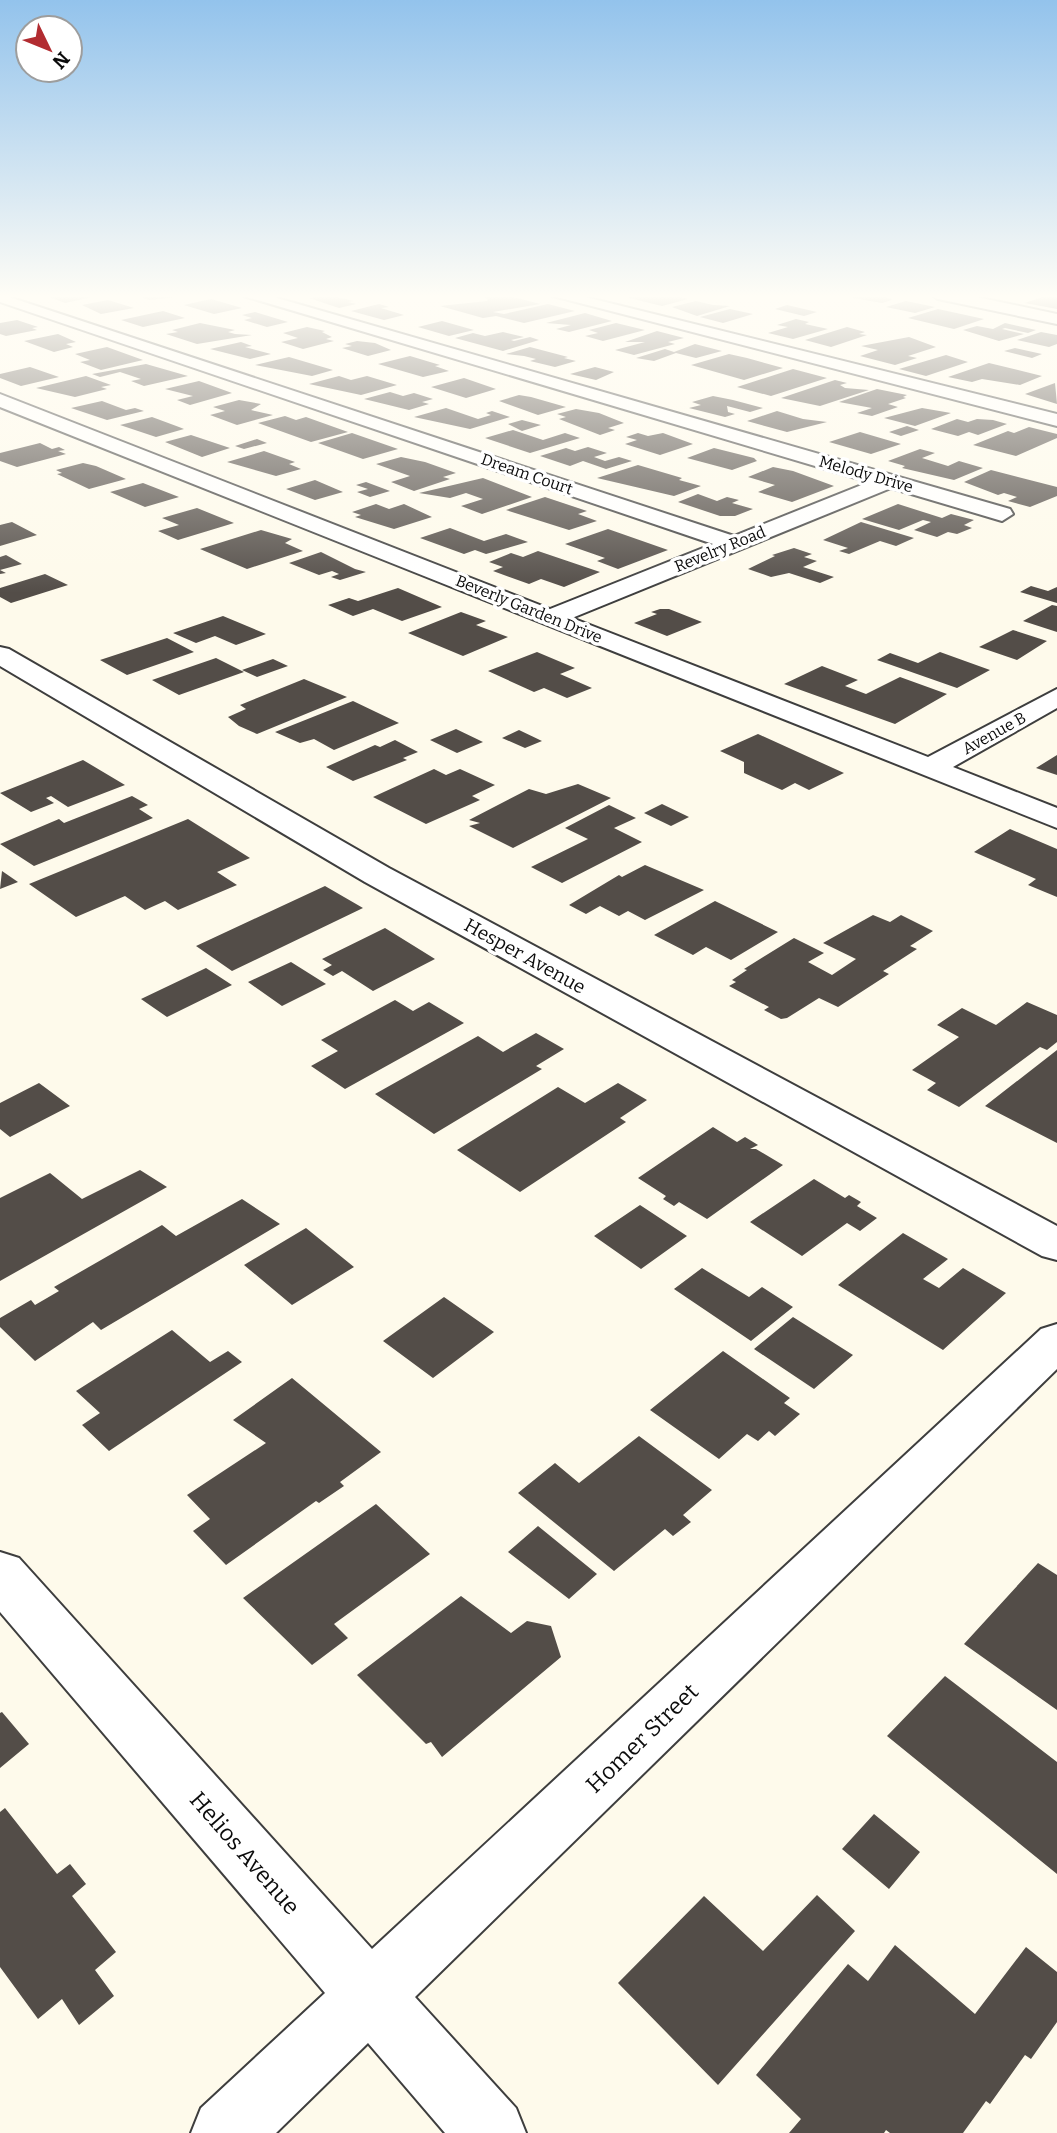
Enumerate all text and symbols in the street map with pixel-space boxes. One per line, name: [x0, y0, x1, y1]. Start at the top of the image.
north arrow: [14, 14, 84, 84]
text: N: [47, 47, 74, 74]
street label: Dream Court: [479, 449, 576, 499]
street label: Melody Drive: [817, 452, 915, 496]
street label: Revelry Road: [672, 522, 769, 576]
street label: Beverly Garden Drive: [453, 571, 605, 647]
street label: Avenue B: [959, 708, 1029, 758]
street label: Hesper Avenue: [460, 913, 590, 999]
street label: Homer Street: [580, 1677, 704, 1799]
street label: Helios Avenue: [184, 1786, 306, 1920]

